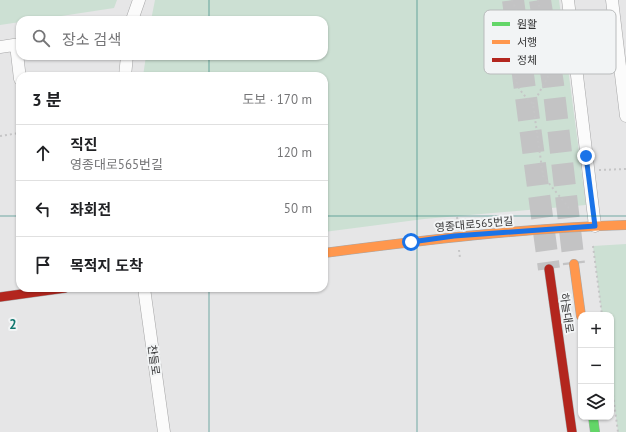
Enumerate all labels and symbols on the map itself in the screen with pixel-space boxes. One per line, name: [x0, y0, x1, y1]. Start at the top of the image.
legend: [484, 10, 616, 74]
text: 원활: [517, 17, 537, 31]
text: 서행: [517, 35, 537, 49]
text: 정체: [517, 53, 537, 67]
route end: [577, 147, 595, 165]
street label: 영종대로565번길: [434, 214, 514, 234]
route start: [402, 233, 420, 251]
street label: 하늘대로: [557, 292, 577, 334]
text: 2: [9, 316, 17, 333]
street label: 찬들로: [145, 344, 163, 376]

